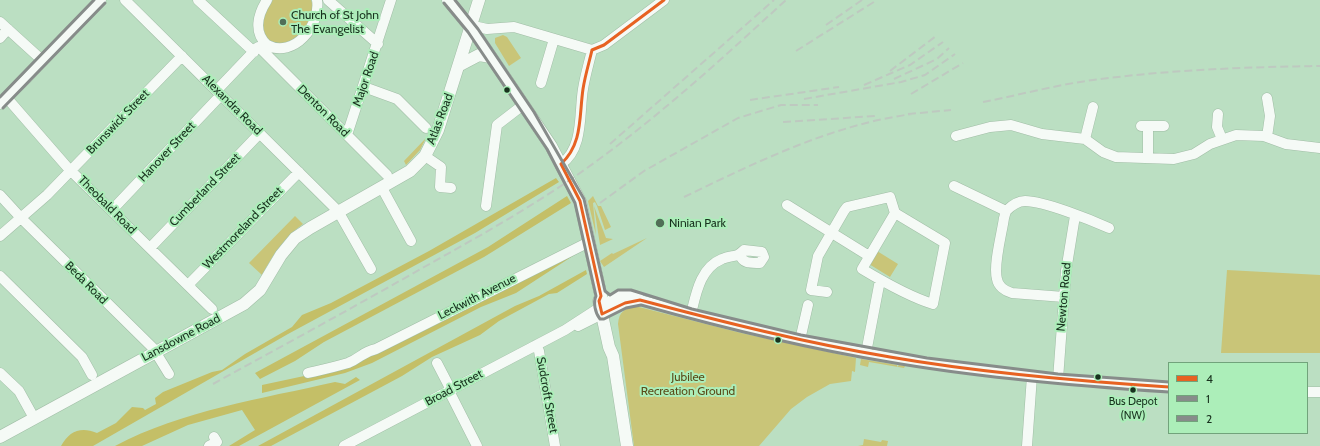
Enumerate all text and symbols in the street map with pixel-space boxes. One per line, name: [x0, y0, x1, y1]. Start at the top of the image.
place label: Church of St John The Evangelist: [291, 8, 379, 36]
marker: Church of St John The Evangelist: [278, 17, 288, 27]
street label: Major Road: [350, 50, 382, 108]
street label: Alexandra Road: [199, 72, 265, 138]
street label: Denton Road: [294, 82, 352, 140]
unlabelled marker: [502, 85, 512, 95]
street label: Brunswick Street: [83, 87, 153, 157]
street label: Atlas Road: [424, 91, 456, 147]
street label: Hanover Street: [136, 119, 198, 185]
street label: Cumberland Street: [166, 150, 244, 230]
street label: Theobald Road: [75, 173, 139, 237]
street label: Westmoreland Street: [200, 184, 286, 272]
place label: Ninian Park: [669, 216, 726, 230]
marker: Ninian Park: [654, 217, 666, 229]
street label: Beda Road: [62, 259, 110, 307]
street label: Newton Road: [1054, 262, 1074, 332]
street label: Leckwith Avenue: [436, 271, 518, 323]
street label: Lansdowne Road: [139, 311, 223, 365]
unlabelled marker: [773, 335, 783, 345]
street label: Sudcroft Street: [533, 356, 561, 434]
legend: [1168, 362, 1308, 434]
street label: Broad Street: [423, 367, 485, 409]
park label: Jubilee Recreation Ground: [641, 370, 735, 398]
text: 4: [1206, 371, 1213, 386]
unlabelled marker: [1093, 372, 1103, 382]
marker: Bus Depot (NW): [1128, 385, 1138, 395]
text: 1: [1206, 391, 1210, 406]
place label: Bus Depot (NW): [1109, 395, 1157, 421]
text: 2: [1206, 411, 1212, 426]

